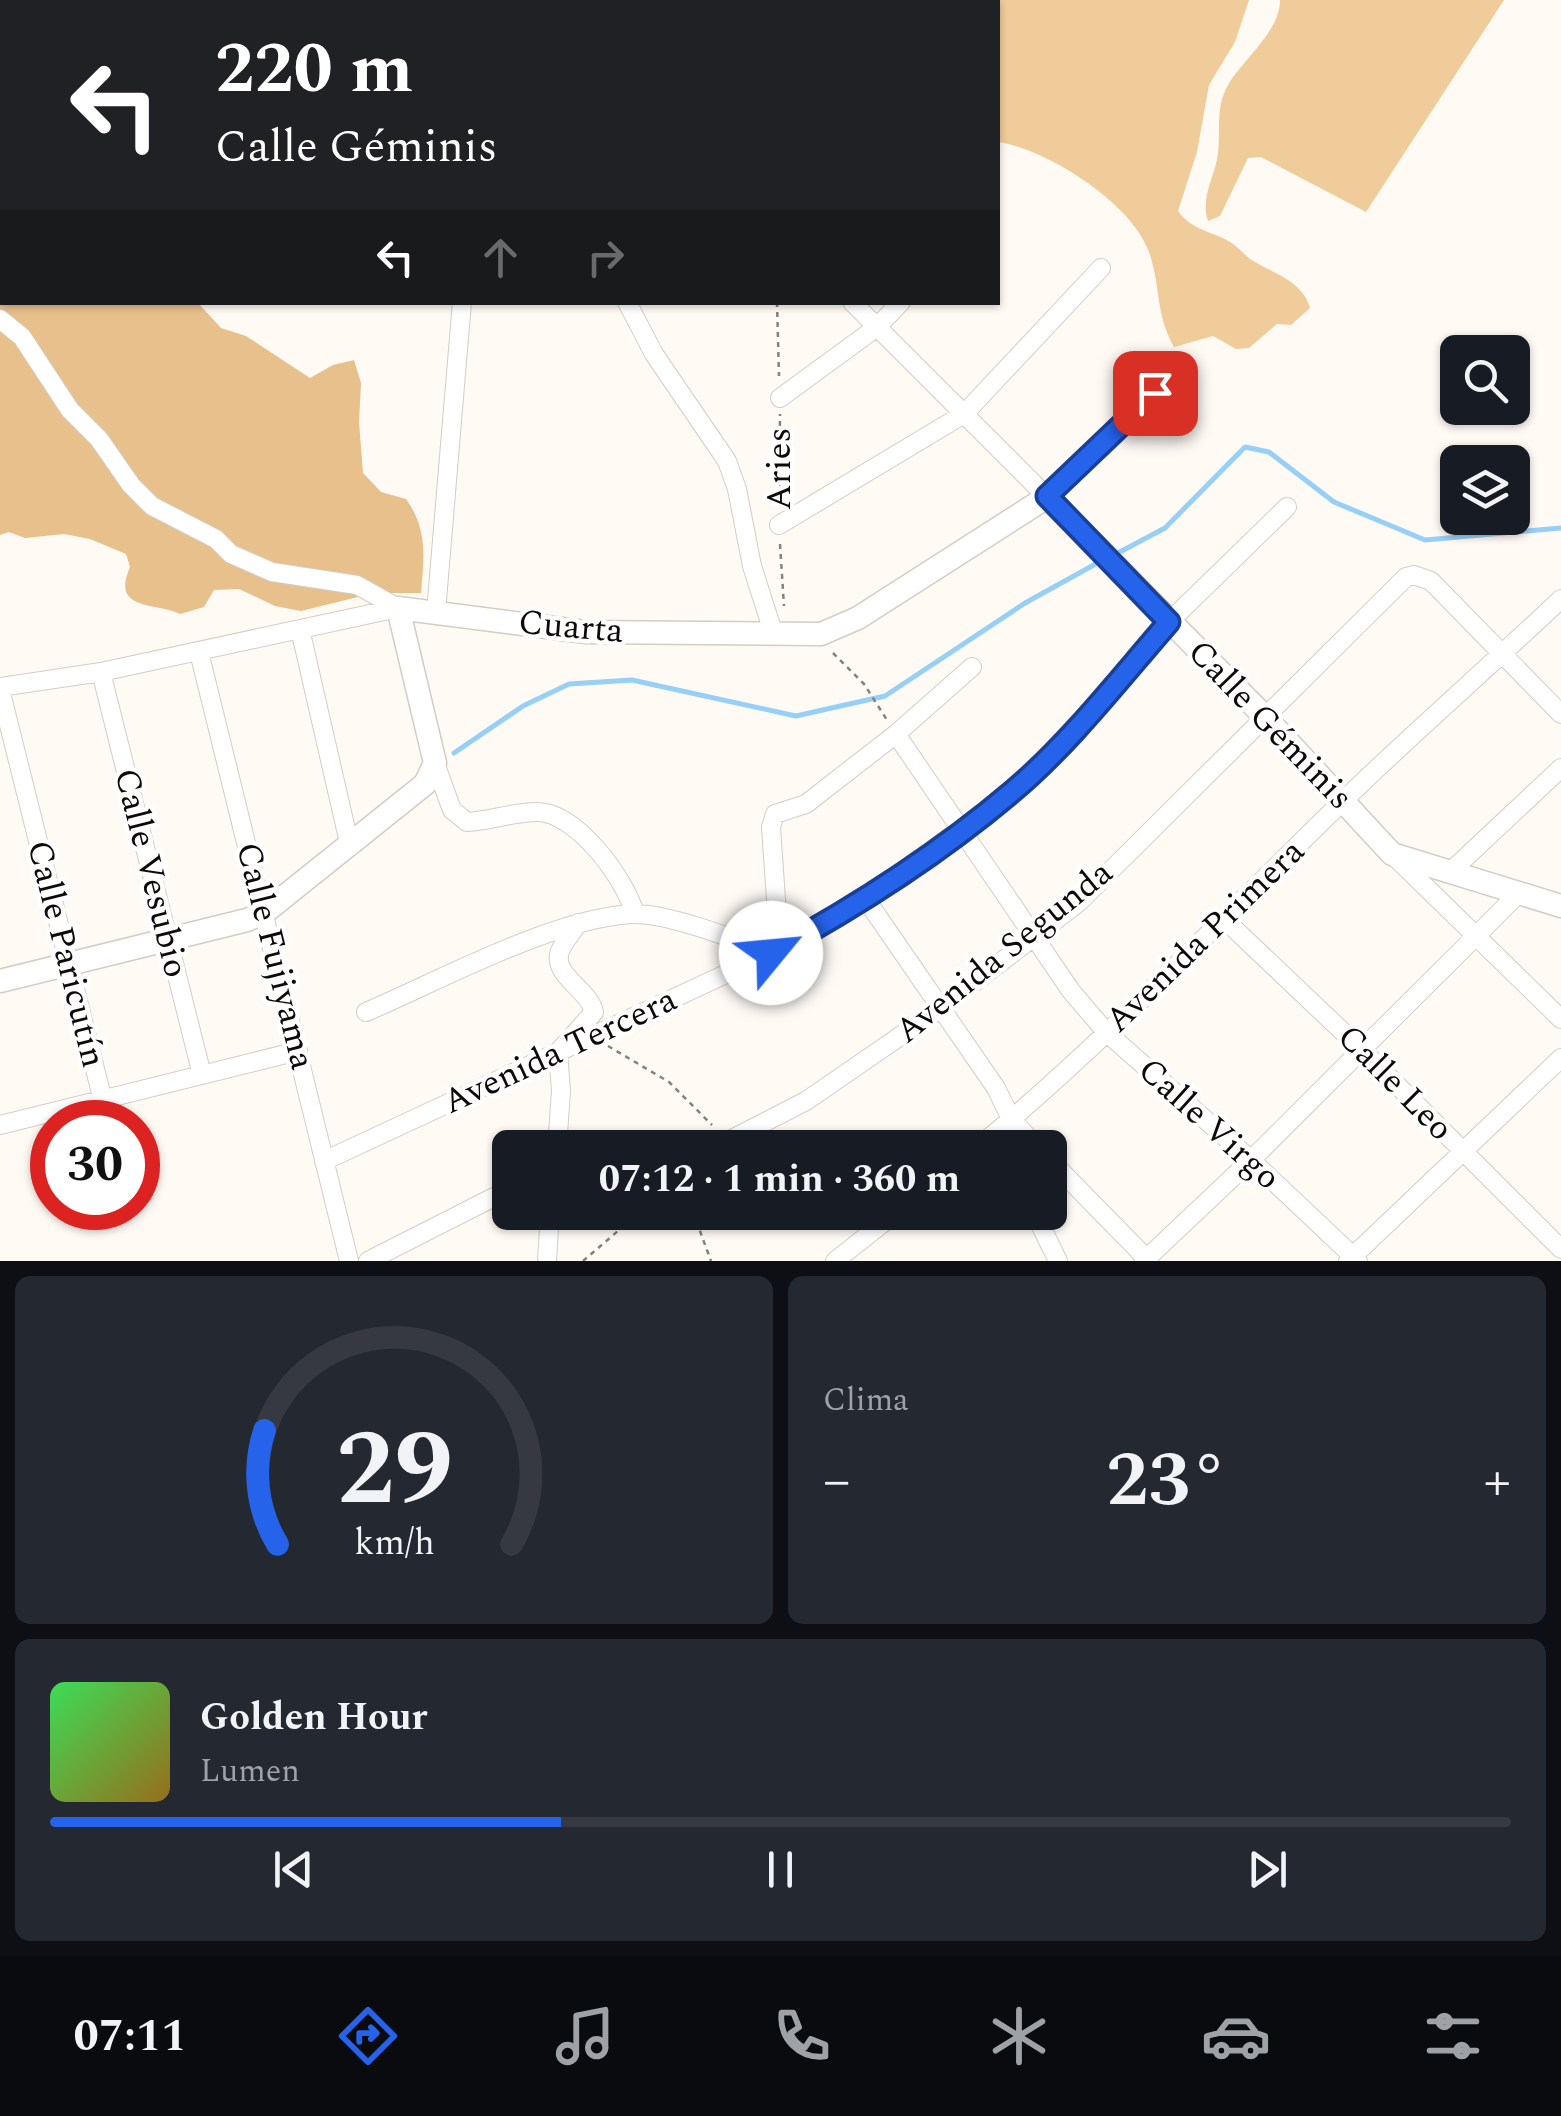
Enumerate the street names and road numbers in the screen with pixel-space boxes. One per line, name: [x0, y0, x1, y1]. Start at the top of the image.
street label: Aries: [753, 427, 806, 511]
street label: Cuarta: [516, 596, 626, 658]
street label: Calle Géminis: [1175, 628, 1365, 822]
street label: Calle Vesubio: [99, 763, 203, 983]
street label: Avenida Primera: [1093, 826, 1317, 1046]
street label: Calle Paricutín: [12, 835, 120, 1073]
street label: Calle Fujiyama: [221, 837, 329, 1075]
street label: Avenida Segunda: [883, 847, 1125, 1057]
street label: Avenida Tercera: [434, 974, 686, 1128]
street label: Calle Leo: [1324, 1012, 1466, 1154]
street label: Calle Virgo: [1125, 1045, 1293, 1203]

